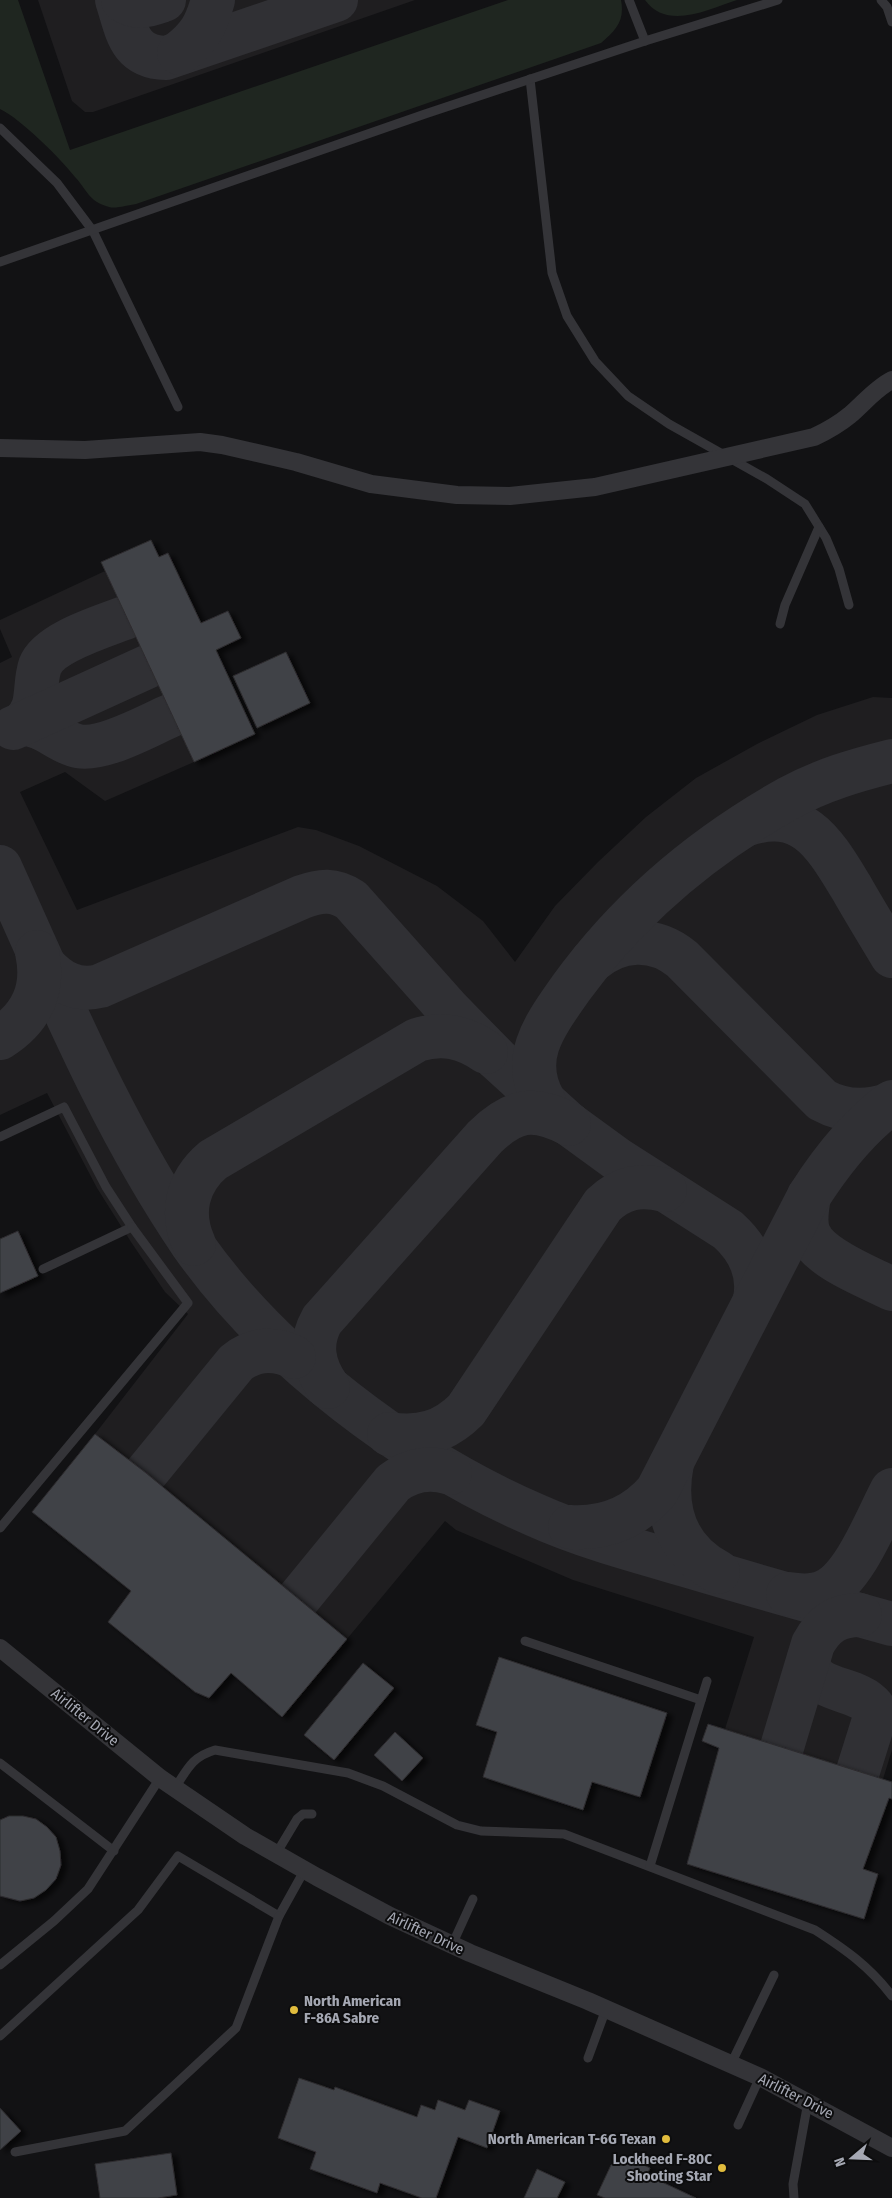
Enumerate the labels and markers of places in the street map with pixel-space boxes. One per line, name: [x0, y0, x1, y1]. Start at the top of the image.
place label: North American F-86A Sabre: [304, 1992, 401, 2027]
marker: North American F-86A Sabre: [288, 2004, 300, 2016]
place label: North American T-6G Texan: [488, 2130, 656, 2148]
marker: North American T-6G Texan: [660, 2133, 672, 2145]
place label: Lockheed F-80C Shooting Star: [613, 2150, 712, 2185]
marker: Lockheed F-80C Shooting Star: [716, 2162, 728, 2174]

